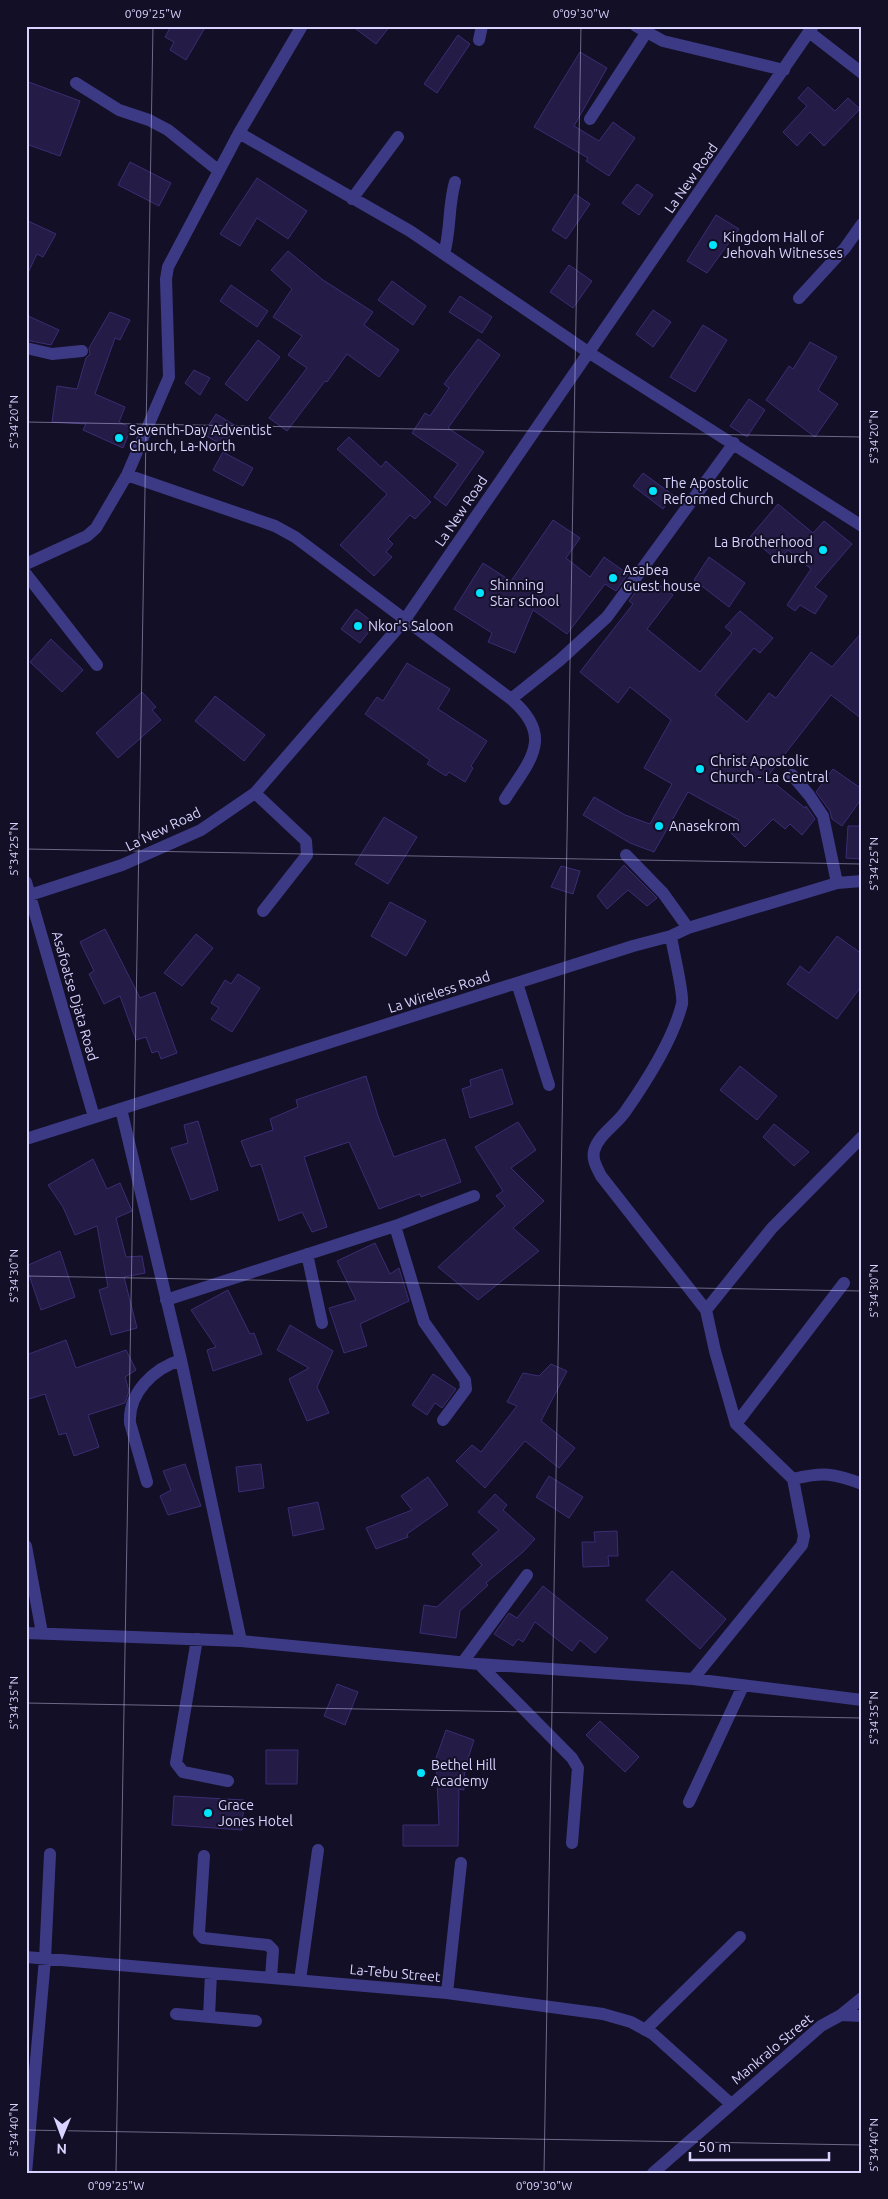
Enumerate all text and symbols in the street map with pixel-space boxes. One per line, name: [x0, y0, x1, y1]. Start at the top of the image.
text: 0°09'25"W: [125, 7, 181, 20]
text: 0°09'30"W: [553, 7, 609, 20]
street label: La New Road: [661, 140, 721, 216]
place label: Kingdom Hall of Jehovah Witnesses: [723, 229, 843, 261]
marker: Kingdom Hall of Jehovah Witnesses: [707, 239, 719, 251]
text: 5°34'20"N: [7, 395, 20, 449]
text: 5°34'20"N: [867, 410, 880, 464]
place label: Seventh-Day Adventist Church, La-North: [129, 422, 272, 454]
marker: Seventh-Day Adventist Church, La-North: [113, 432, 125, 444]
street label: La New Road: [432, 473, 490, 549]
place label: The Apostolic Reformed Church: [663, 475, 774, 507]
marker: The Apostolic Reformed Church: [647, 485, 659, 497]
place label: La Brotherhood church: [714, 534, 813, 566]
marker: La Brotherhood church: [817, 544, 829, 556]
place label: Asabea Guest house: [623, 562, 701, 594]
marker: Asabea Guest house: [607, 572, 619, 584]
place label: Shinning Star school: [490, 577, 559, 609]
marker: Shinning Star school: [474, 587, 486, 599]
place label: Nkor's Saloon: [368, 618, 454, 634]
marker: Nkor's Saloon: [352, 620, 364, 632]
place label: Christ Apostolic Church - La Central: [710, 753, 829, 785]
marker: Christ Apostolic Church - La Central: [694, 763, 706, 775]
street label: La New Road: [123, 804, 203, 854]
place label: Anasekrom: [669, 818, 740, 834]
marker: Anasekrom: [653, 820, 665, 832]
text: 5°34'25"N: [7, 822, 20, 876]
text: 5°34'25"N: [867, 837, 880, 891]
street label: Asafoatse Djata Road: [49, 929, 101, 1063]
street label: La Wireless Road: [386, 968, 492, 1016]
text: 5°34'30"N: [7, 1249, 20, 1303]
text: 5°34'30"N: [867, 1264, 880, 1318]
text: 5°34'35"N: [7, 1676, 20, 1730]
text: 5°34'35"N: [867, 1691, 880, 1745]
place label: Bethel Hill Academy: [431, 1757, 497, 1789]
marker: Bethel Hill Academy: [415, 1767, 427, 1779]
place label: Grace Jones Hotel: [218, 1797, 293, 1829]
marker: Grace Jones Hotel: [202, 1807, 214, 1819]
street label: La-Tebu Street: [349, 1961, 442, 1985]
street label: Mankralo Street: [728, 2010, 816, 2088]
text: 5°34'40"N: [7, 2103, 20, 2157]
north arrow: [38, 2112, 88, 2162]
text: 5°34'40"N: [867, 2118, 880, 2172]
scale bar: [690, 2129, 829, 2161]
text: 50 m: [698, 2138, 731, 2155]
text: N: [56, 2141, 67, 2157]
text: 0°09'25"W: [88, 2179, 144, 2192]
text: 0°09'30"W: [516, 2179, 572, 2192]

